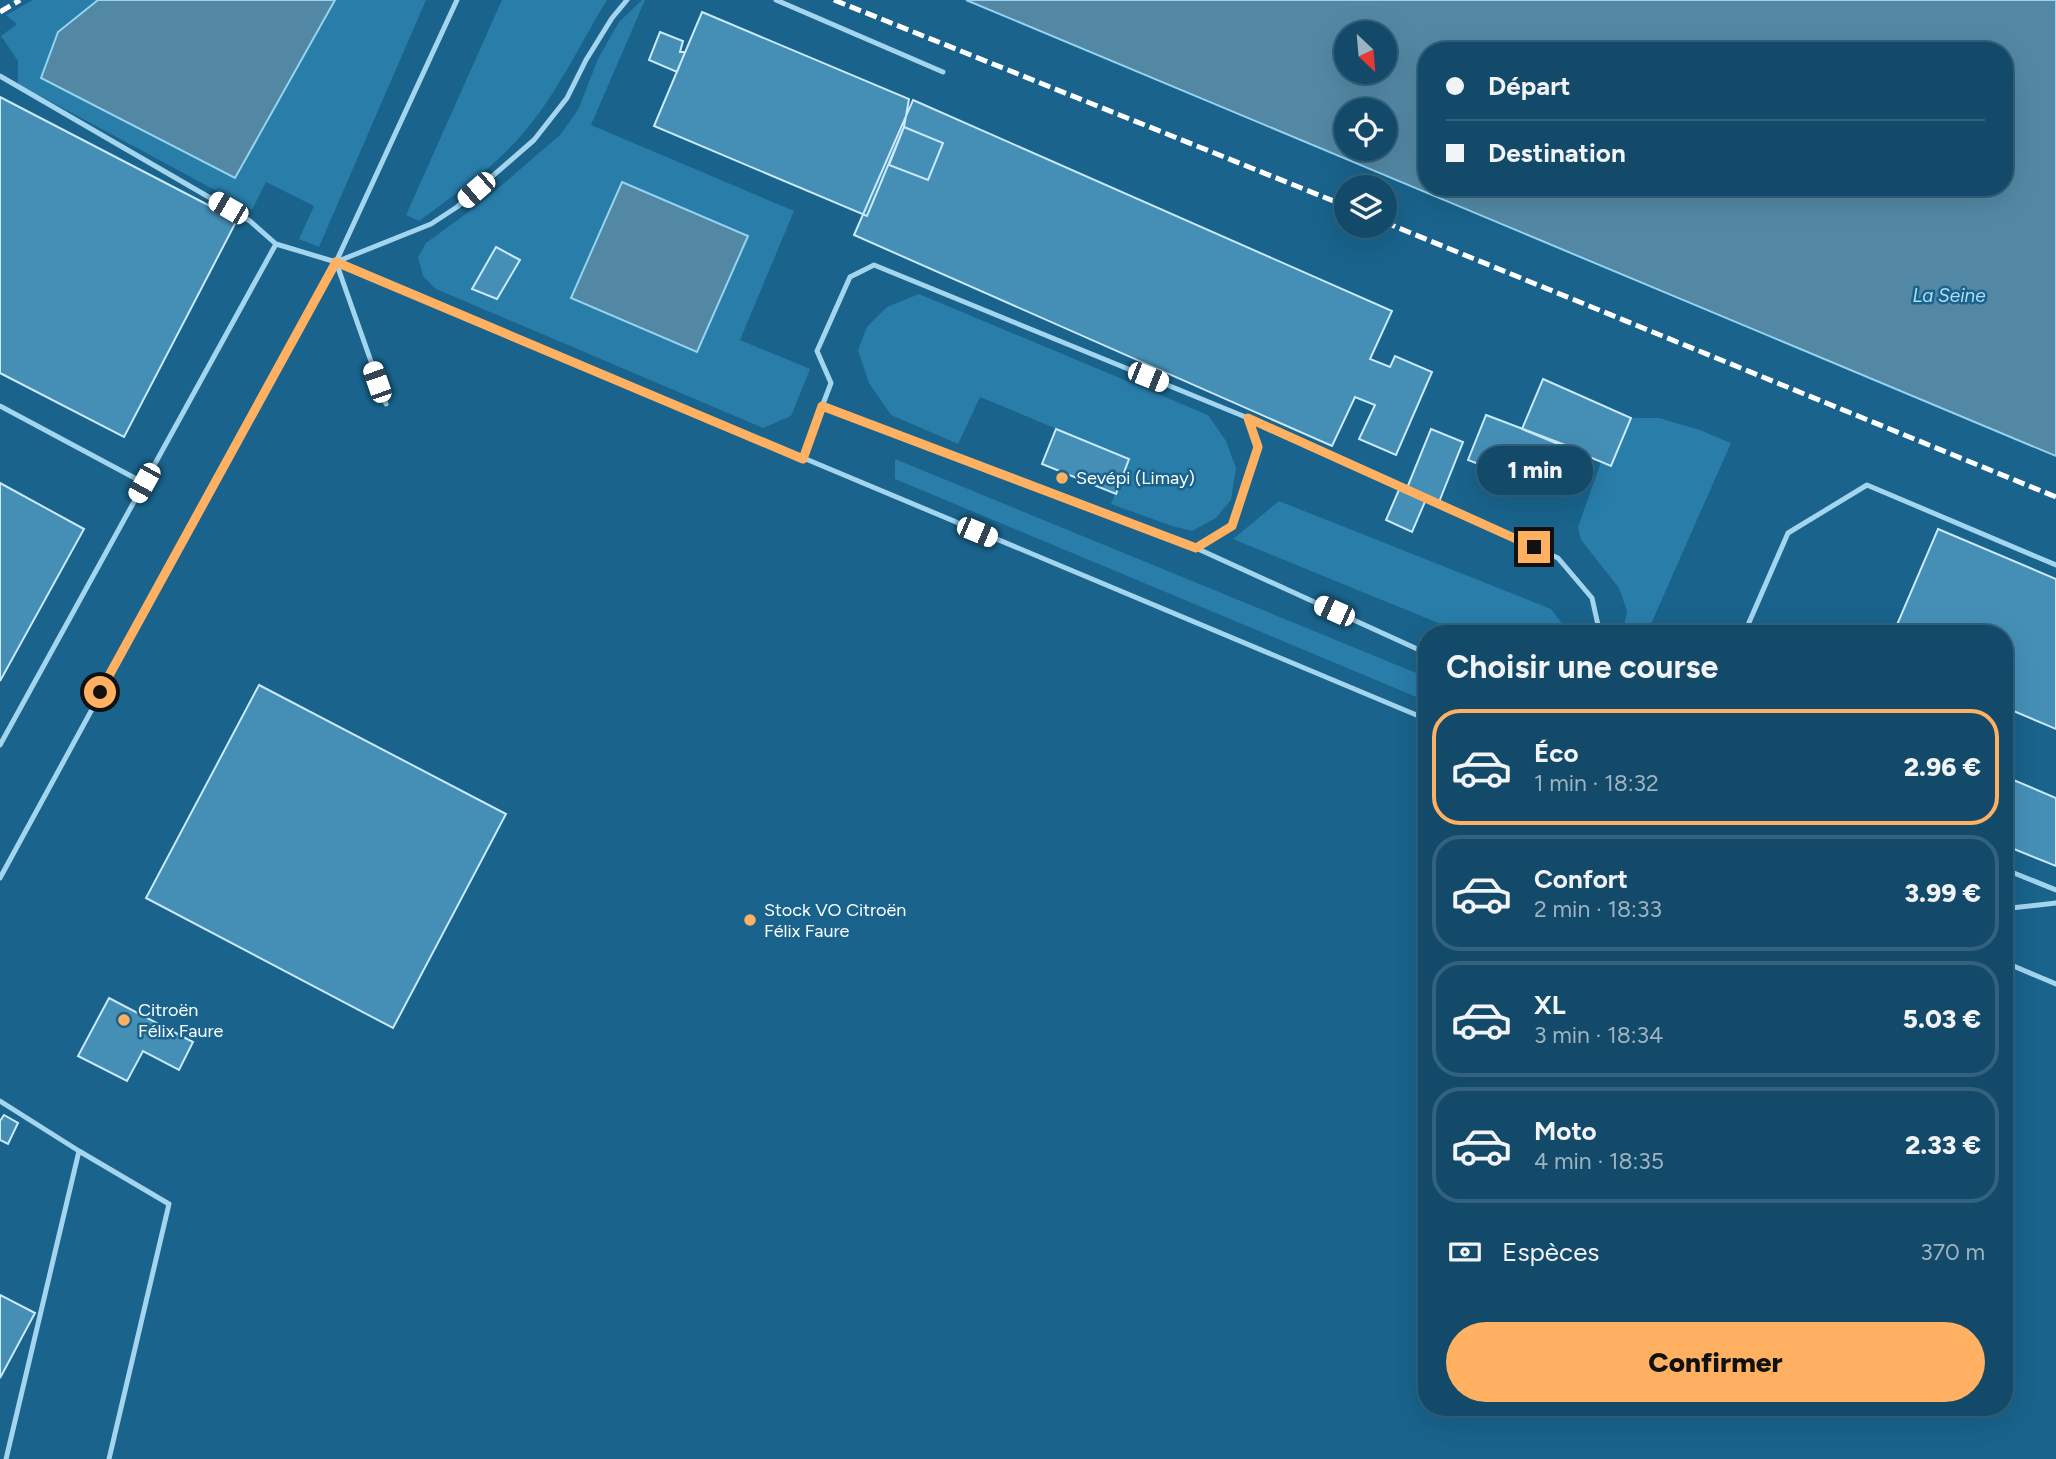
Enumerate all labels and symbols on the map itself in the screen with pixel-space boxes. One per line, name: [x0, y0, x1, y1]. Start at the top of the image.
north arrow: [1334, 21, 1396, 84]
car: [454, 168, 499, 212]
car: [205, 188, 252, 228]
water label: La Seine: [1912, 284, 1986, 307]
car: [361, 359, 394, 405]
car: [1125, 359, 1172, 395]
callout: 1 min: [1476, 446, 1592, 494]
car: [125, 460, 164, 506]
place label: Sevépi (Limay): [1076, 467, 1195, 489]
marker: Sevépi (Limay): [1054, 470, 1070, 486]
car: [954, 514, 1001, 550]
route end: [1518, 531, 1550, 563]
car: [1311, 593, 1358, 629]
route start: [84, 676, 116, 708]
place label: Stock VO Citroën Félix Faure: [764, 899, 906, 942]
marker: Stock VO Citroën Félix Faure: [742, 912, 758, 928]
place label: Citroën Félix Faure: [138, 999, 224, 1042]
marker: Citroën Félix Faure: [116, 1012, 132, 1028]

